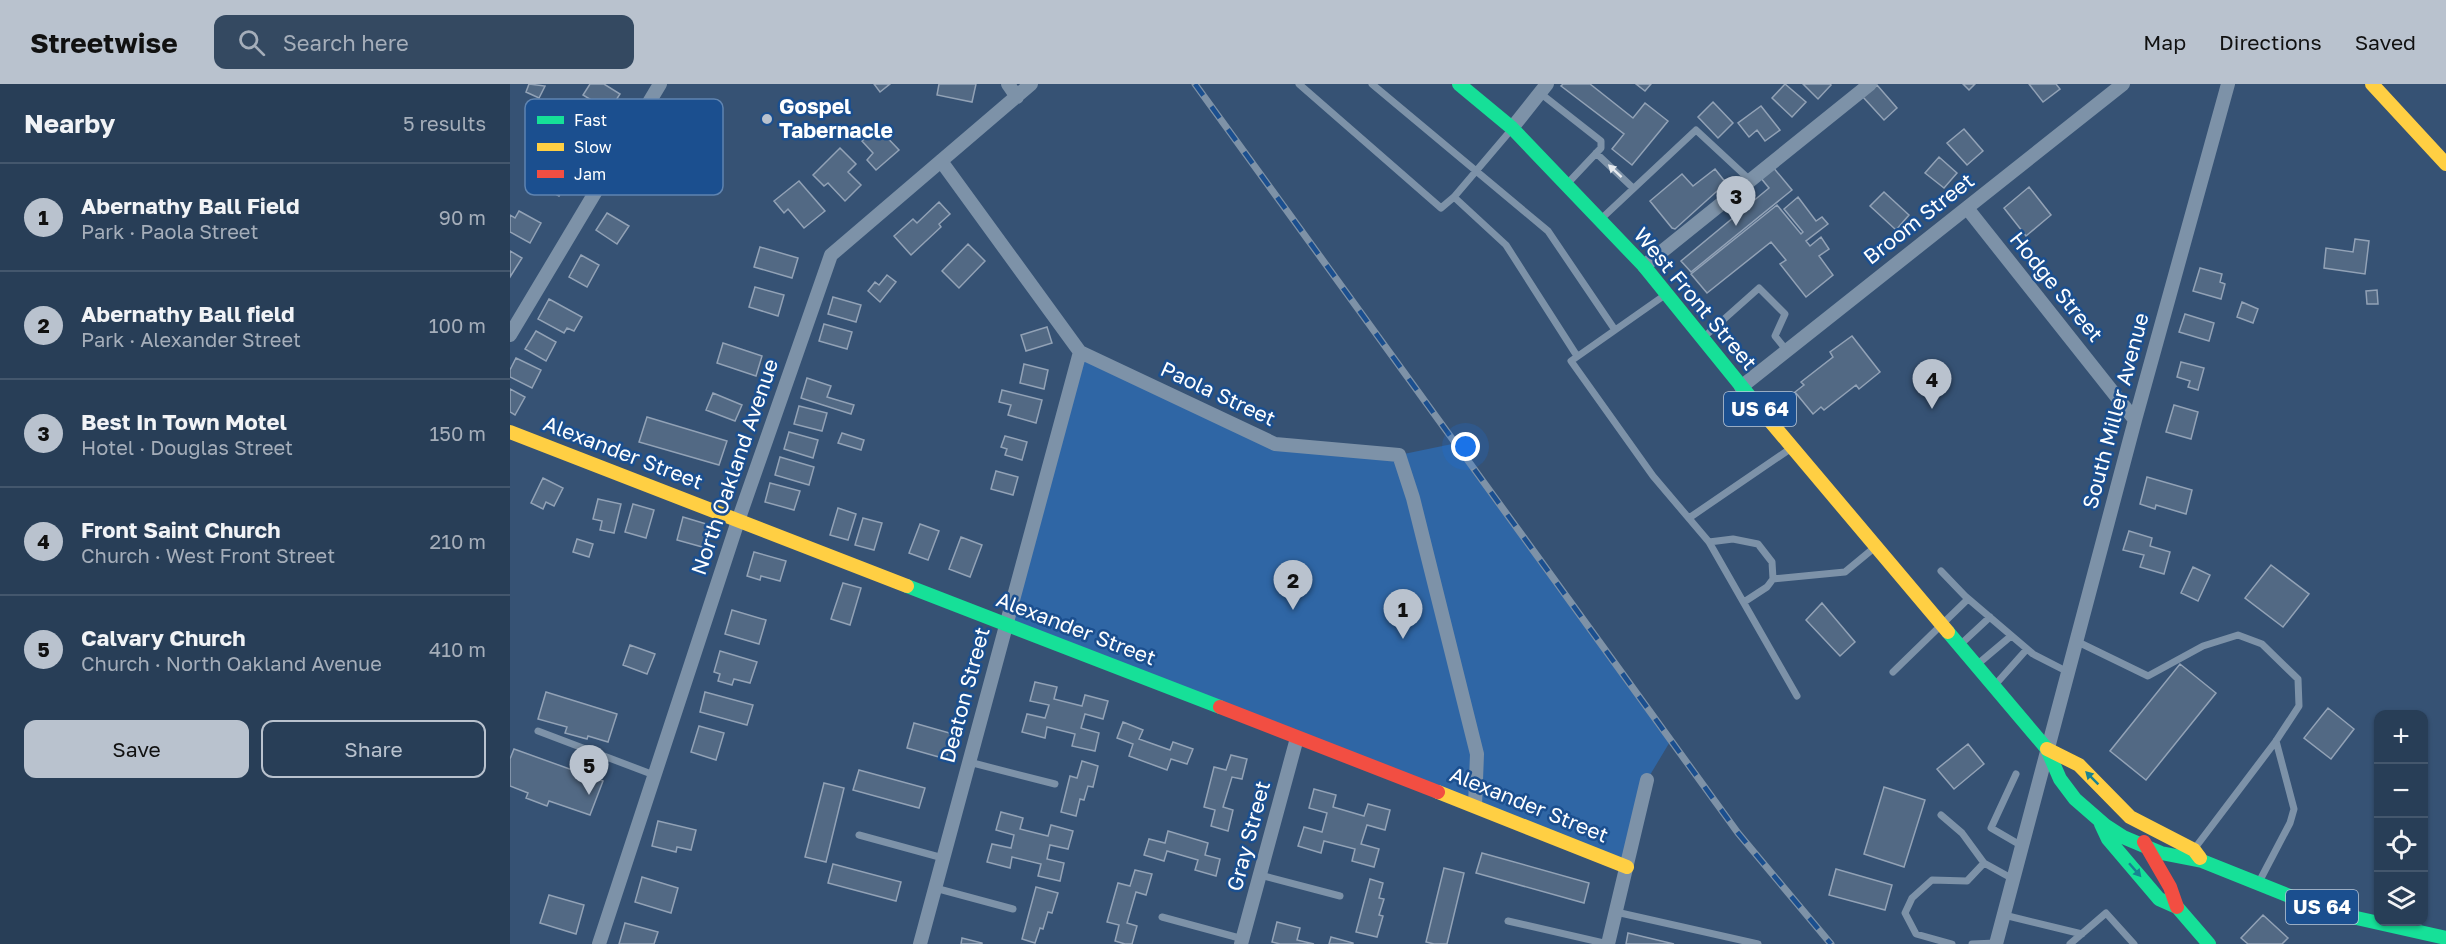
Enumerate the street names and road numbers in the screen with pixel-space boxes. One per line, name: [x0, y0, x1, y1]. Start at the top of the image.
street label: Broom Street: [1858, 167, 1979, 269]
street label: West Front Street: [1629, 222, 1763, 375]
street label: Hodge Street: [2005, 226, 2109, 347]
street label: South Miller Avenue: [2076, 310, 2154, 512]
street label: North Oakland Avenue: [685, 355, 783, 578]
street label: Paola Street: [1157, 355, 1280, 431]
road number: US 64: [1724, 392, 1796, 426]
street label: Alexander Street: [540, 410, 707, 494]
street label: Alexander Street: [993, 586, 1160, 670]
street label: Deaton Street: [933, 624, 995, 766]
street label: Alexander Street: [1446, 760, 1612, 848]
street label: Gray Street: [1221, 778, 1275, 894]
road number: US 64: [2286, 890, 2358, 924]

